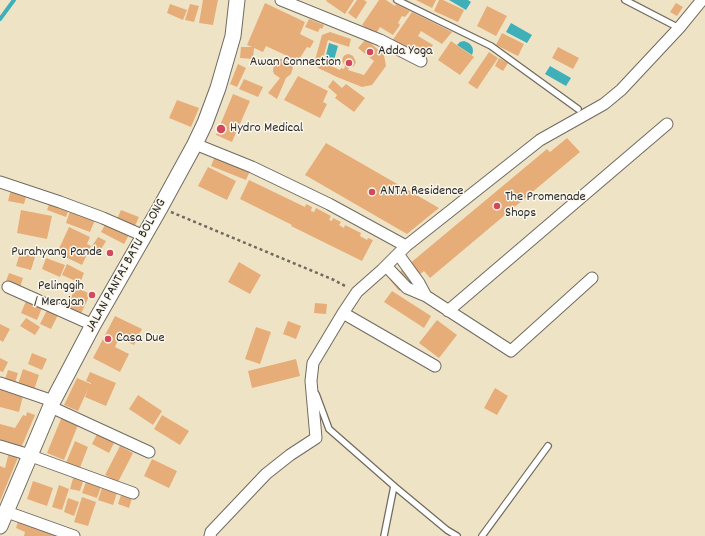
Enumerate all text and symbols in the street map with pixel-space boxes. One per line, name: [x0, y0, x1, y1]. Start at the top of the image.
place label: Adda Yoga: [378, 44, 433, 60]
marker: Adda Yoga: [365, 47, 375, 57]
place label: Awan Connection: [250, 55, 341, 71]
marker: Awan Connection: [344, 58, 354, 68]
place label: Hydro Medical: [230, 121, 303, 137]
marker: Hydro Medical: [215, 123, 227, 135]
place label: ANTA Residence: [380, 184, 463, 200]
marker: ANTA Residence: [367, 187, 377, 197]
place label: The Promenade Shops: [505, 190, 586, 222]
street label: JALAN PANTAI BATU BOLONG: [83, 196, 171, 336]
marker: The Promenade Shops: [492, 201, 502, 211]
place label: Purahyang Pande: [11, 245, 102, 261]
marker: Purahyang Pande: [105, 248, 115, 258]
place label: Pelinggih / Merajan: [34, 279, 84, 312]
marker: Pelinggih / Merajan: [87, 290, 97, 300]
place label: Casa Due: [116, 331, 165, 347]
marker: Casa Due: [103, 334, 113, 344]

